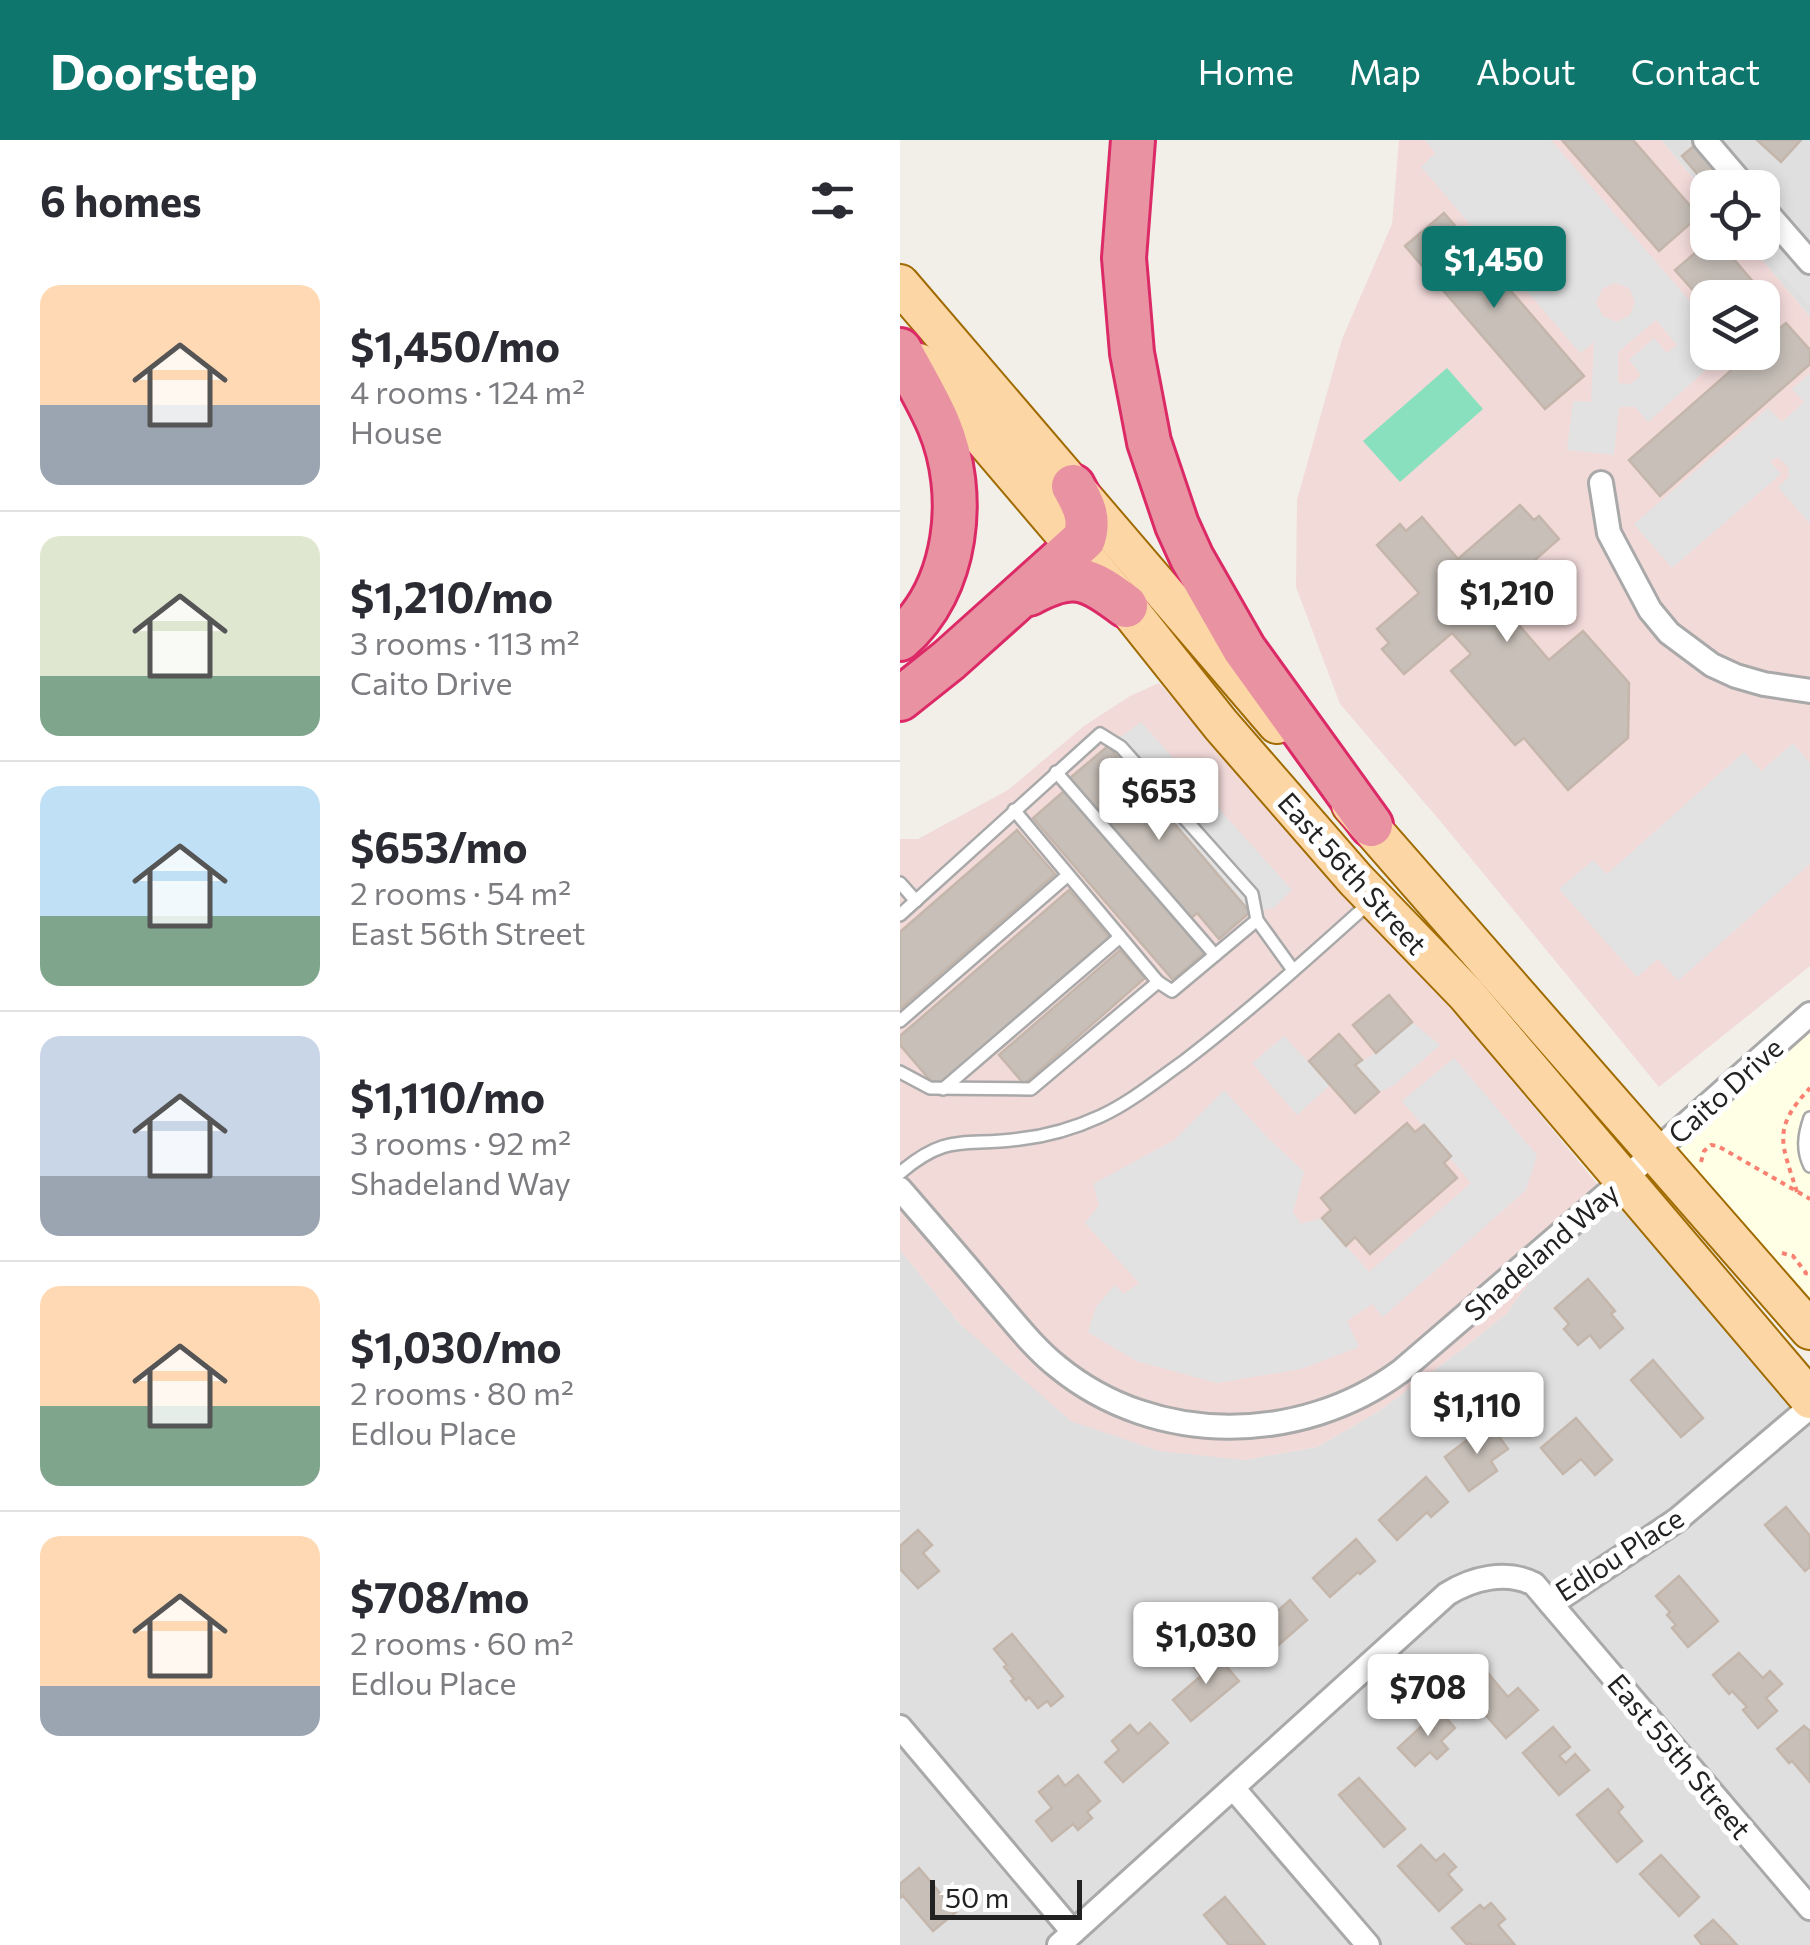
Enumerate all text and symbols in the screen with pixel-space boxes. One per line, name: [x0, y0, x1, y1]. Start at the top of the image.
text: Doorstep: [50, 41, 258, 100]
text: Home: [1198, 49, 1294, 92]
text: Map: [1349, 49, 1421, 92]
text: About: [1476, 49, 1576, 92]
text: Contact: [1631, 49, 1760, 92]
map controls: [1690, 170, 1780, 370]
button: locate: [1690, 170, 1780, 260]
icon: filters: [805, 173, 860, 228]
text: 6 homes: [40, 174, 202, 226]
pin: $1,450: [1413, 226, 1575, 311]
text: $1,450: [1444, 238, 1544, 278]
button: layers: [1690, 280, 1780, 370]
text: $1,450/mo: [350, 319, 560, 371]
icon: home: [120, 325, 240, 445]
text: 4 rooms · 124 m²: [350, 371, 585, 411]
text: House: [350, 411, 442, 451]
pin: $1,210: [1426, 560, 1588, 645]
text: $1,210/mo: [350, 570, 553, 622]
text: $1,210: [1460, 572, 1554, 612]
icon: home: [120, 576, 240, 696]
text: 3 rooms · 113 m²: [350, 622, 580, 662]
text: Caito Drive: [350, 662, 512, 702]
pin: $653: [1100, 758, 1218, 843]
text: $653: [1121, 770, 1197, 810]
street label: East 56th Street: [1271, 785, 1435, 961]
text: $653/mo: [350, 820, 528, 872]
icon: home: [120, 826, 240, 946]
text: 2 rooms · 54 m²: [350, 872, 571, 912]
text: East 56th Street: [350, 912, 585, 952]
street label: Caito Drive: [1661, 1030, 1789, 1150]
text: $1,110/mo: [350, 1070, 545, 1122]
icon: home: [120, 1076, 240, 1196]
text: 3 rooms · 92 m²: [350, 1122, 571, 1162]
text: Shadeland Way: [350, 1162, 571, 1202]
street label: Shadeland Way: [1457, 1175, 1625, 1327]
text: $1,030/mo: [350, 1320, 562, 1372]
icon: home: [120, 1326, 240, 1446]
text: 2 rooms · 80 m²: [350, 1372, 574, 1412]
pin: $1,110: [1396, 1372, 1558, 1457]
text: $1,110: [1433, 1384, 1521, 1424]
text: Edlou Place: [350, 1412, 516, 1452]
street label: Edlou Place: [1549, 1500, 1689, 1608]
text: $708/mo: [350, 1570, 529, 1622]
icon: home: [120, 1576, 240, 1696]
pin: $1,030: [1125, 1602, 1287, 1687]
text: $1,030: [1155, 1614, 1257, 1654]
text: 2 rooms · 60 m²: [350, 1622, 574, 1662]
pin: $708: [1369, 1654, 1487, 1739]
text: Edlou Place: [350, 1662, 516, 1702]
text: $708: [1390, 1666, 1466, 1706]
street label: East 55th Street: [1601, 1667, 1759, 1845]
scale bar: [930, 1875, 1082, 1920]
text: 50 m: [945, 1880, 1009, 1914]

